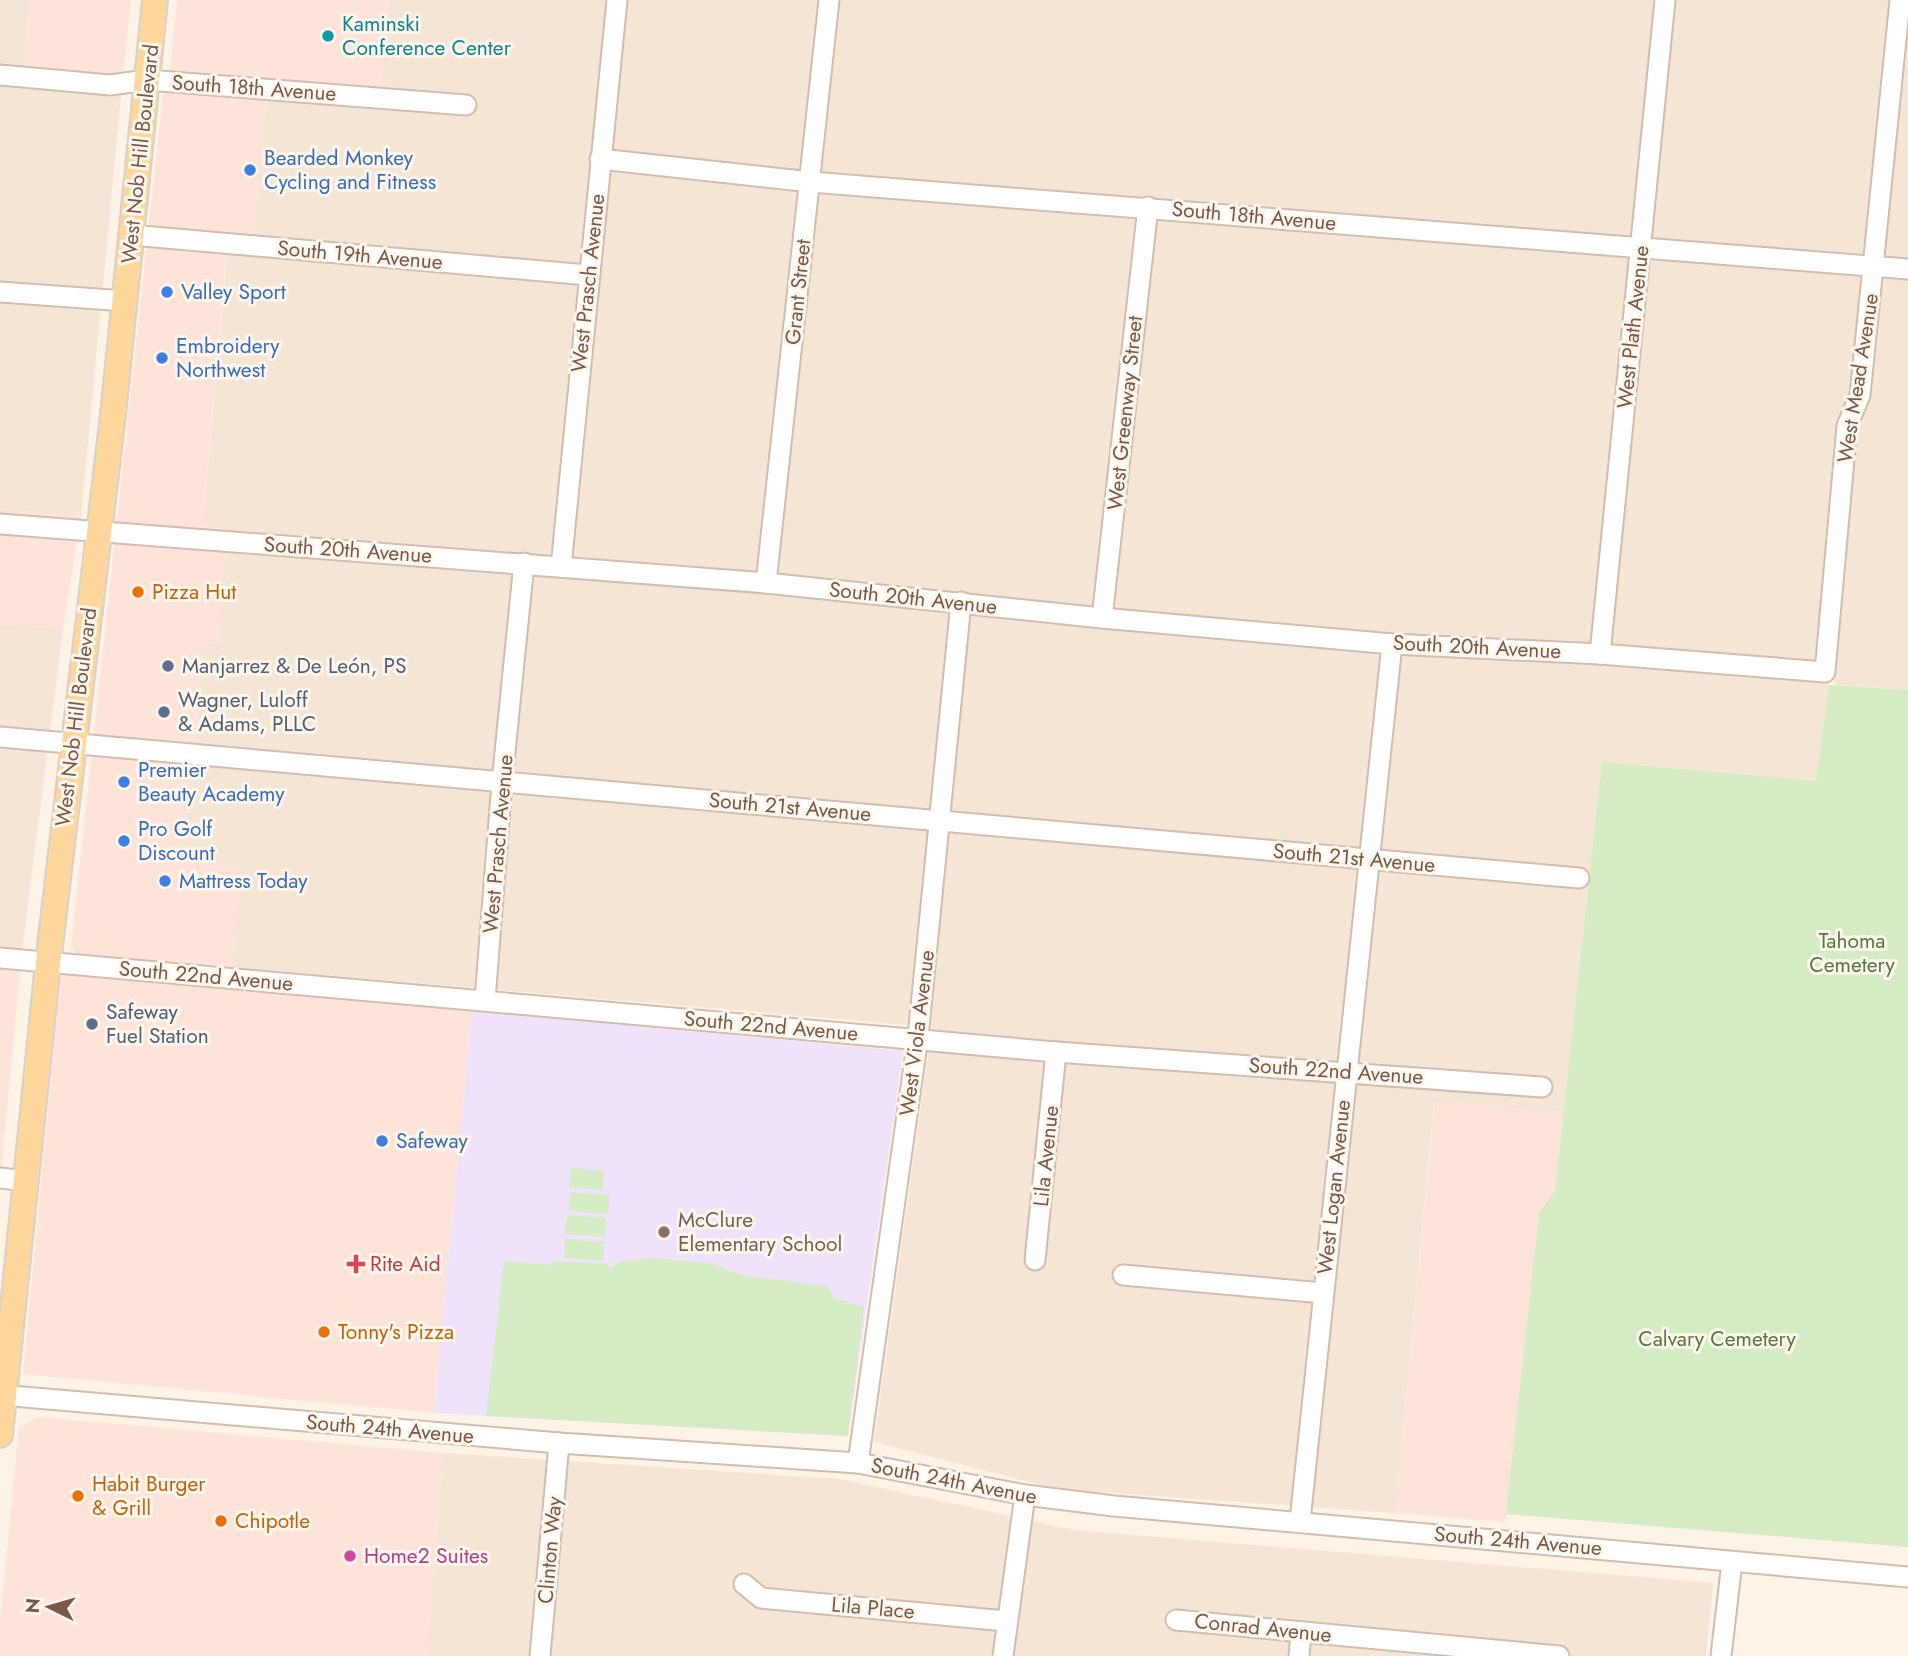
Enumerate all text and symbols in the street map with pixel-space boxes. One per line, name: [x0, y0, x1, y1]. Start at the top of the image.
place label: Kaminski Conference Center: [342, 9, 512, 63]
marker: Kaminski Conference Center: [320, 28, 336, 44]
street label: West Nob Hill Boulevard: [114, 43, 166, 265]
street label: South 18th Avenue: [171, 67, 338, 109]
place label: Bearded Monkey Cycling and Fitness: [264, 143, 436, 197]
marker: Bearded Monkey Cycling and Fitness: [242, 162, 258, 178]
street label: West Prasch Avenue: [564, 192, 612, 374]
street label: South 18th Avenue: [1170, 194, 1338, 238]
street label: South 19th Avenue: [276, 233, 444, 277]
street label: Grant Street: [778, 238, 818, 346]
street label: West Plath Avenue: [1610, 244, 1657, 410]
place label: Valley Sport: [181, 277, 286, 307]
marker: Valley Sport: [159, 284, 175, 300]
street label: West Mead Avenue: [1830, 291, 1886, 465]
street label: West Greenway Street: [1100, 314, 1150, 512]
place label: Embroidery Northwest: [176, 331, 280, 385]
marker: Embroidery Northwest: [154, 350, 170, 366]
street label: South 20th Avenue: [263, 529, 433, 571]
street label: South 20th Avenue: [828, 574, 999, 622]
place label: Pizza Hut: [152, 577, 236, 607]
marker: Pizza Hut: [130, 584, 146, 600]
street label: West Nob Hill Boulevard: [48, 606, 104, 828]
street label: South 20th Avenue: [1392, 628, 1562, 666]
place label: Manjarrez & De León, PS: [182, 651, 406, 681]
marker: Manjarrez & De León, PS: [160, 658, 176, 674]
place label: Wagner, Luloff & Adams, PLLC: [178, 685, 316, 739]
marker: Wagner, Luloff & Adams, PLLC: [156, 704, 172, 720]
street label: West Prasch Avenue: [475, 753, 521, 935]
place label: Premier Beauty Academy: [138, 755, 285, 809]
marker: Premier Beauty Academy: [116, 774, 132, 790]
street label: South 21st Avenue: [708, 785, 873, 829]
place label: Pro Golf Discount: [138, 814, 215, 868]
marker: Pro Golf Discount: [116, 833, 132, 849]
street label: South 21st Avenue: [1272, 836, 1437, 880]
place label: Mattress Today: [179, 866, 308, 896]
marker: Mattress Today: [157, 873, 173, 889]
park label: Tahoma Cemetery: [1809, 926, 1895, 980]
street label: West Viola Avenue: [892, 948, 942, 1118]
street label: South 22nd Avenue: [118, 953, 295, 999]
place label: Safeway Fuel Station: [106, 997, 209, 1051]
street label: South 22nd Avenue: [683, 1003, 860, 1049]
marker: Safeway Fuel Station: [84, 1016, 100, 1032]
street label: South 22nd Avenue: [1248, 1050, 1424, 1092]
street label: West Logan Avenue: [1310, 1098, 1358, 1276]
street label: Lila Avenue: [1026, 1104, 1066, 1208]
place label: Safeway: [396, 1126, 468, 1156]
marker: Safeway: [374, 1133, 390, 1149]
place label: McClure Elementary School: [678, 1205, 842, 1259]
marker: McClure Elementary School: [656, 1224, 672, 1240]
place label: Rite Aid: [370, 1249, 441, 1279]
marker: Rite Aid: [348, 1256, 364, 1272]
place label: Tonny's Pizza: [338, 1317, 454, 1347]
marker: Tonny's Pizza: [316, 1324, 332, 1340]
park label: Calvary Cemetery: [1638, 1324, 1796, 1354]
street label: South 24th Avenue: [305, 1407, 475, 1451]
street label: South 24th Avenue: [869, 1450, 1040, 1512]
place label: Habit Burger & Grill: [92, 1469, 206, 1523]
marker: Habit Burger & Grill: [70, 1488, 86, 1504]
street label: Clinton Way: [530, 1494, 570, 1605]
place label: Chipotle: [235, 1506, 310, 1536]
marker: Chipotle: [213, 1513, 229, 1529]
street label: South 24th Avenue: [1433, 1519, 1603, 1563]
place label: Home2 Suites: [364, 1541, 488, 1571]
marker: Home2 Suites: [342, 1548, 358, 1564]
north arrow: [14, 1572, 84, 1642]
street label: Lila Place: [830, 1589, 916, 1627]
text: N: [18, 1597, 47, 1614]
street label: Conrad Avenue: [1193, 1606, 1333, 1650]

